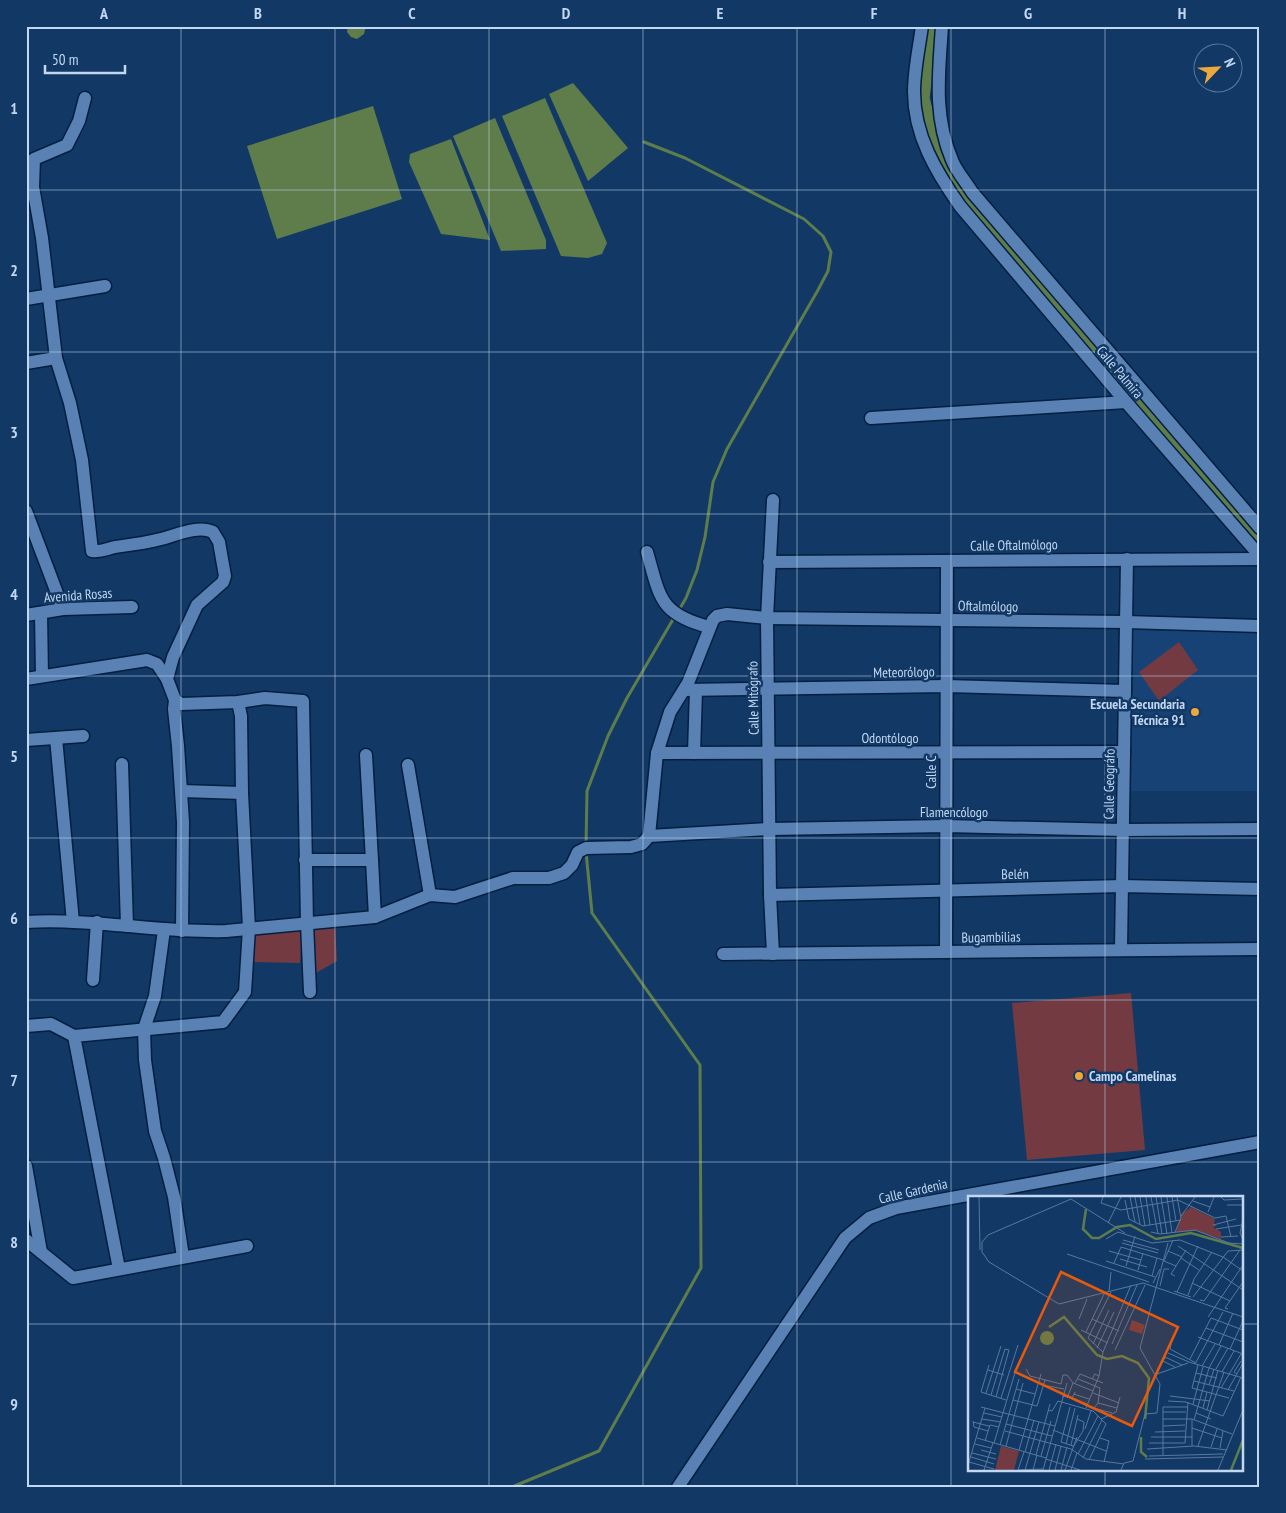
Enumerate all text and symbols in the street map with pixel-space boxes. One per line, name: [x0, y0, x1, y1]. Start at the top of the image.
text: A: [99, 3, 109, 23]
text: B: [254, 3, 262, 23]
text: C: [408, 3, 416, 23]
text: D: [562, 3, 571, 23]
text: E: [717, 3, 724, 23]
text: F: [871, 3, 878, 23]
text: G: [1024, 3, 1032, 23]
text: H: [1178, 3, 1186, 23]
scale bar: [45, 42, 125, 74]
north arrow: [1194, 42, 1244, 92]
text: 50 m: [52, 50, 78, 69]
text: N: [1220, 55, 1240, 70]
text: 1: [10, 98, 18, 118]
text: 2: [10, 260, 18, 280]
street label: Calle Palmira: [1093, 342, 1147, 402]
text: 3: [10, 422, 18, 442]
street label: Calle Oftalmólogo: [970, 535, 1058, 555]
text: 4: [10, 584, 18, 604]
street label: Avenida Rosas: [43, 584, 113, 606]
street label: Oftalmólogo: [958, 596, 1018, 616]
street label: Calle Mitógrafo: [743, 661, 763, 735]
street label: Meteorólogo: [873, 662, 935, 682]
place label: Escuela Secundaria Técnica 91: [1090, 695, 1185, 729]
marker: Escuela Secundaria Técnica 91: [1189, 706, 1201, 718]
street label: Odontólogo: [861, 729, 919, 747]
text: 5: [10, 746, 18, 766]
street label: Calle Geográfo: [1099, 748, 1119, 820]
street label: Calle C: [922, 755, 940, 789]
street label: Flamencólogo: [920, 803, 988, 821]
street label: Belén: [1001, 865, 1029, 883]
text: 6: [10, 908, 18, 928]
street label: Bugambilias: [961, 927, 1021, 947]
place label: Campo Camelinas: [1089, 1067, 1177, 1085]
text: 7: [10, 1070, 18, 1090]
marker: Campo Camelinas: [1073, 1070, 1085, 1082]
street label: Calle Gardenia: [877, 1174, 949, 1208]
inset map: [968, 1196, 1244, 1470]
text: 8: [10, 1232, 18, 1252]
text: 9: [10, 1394, 18, 1414]

